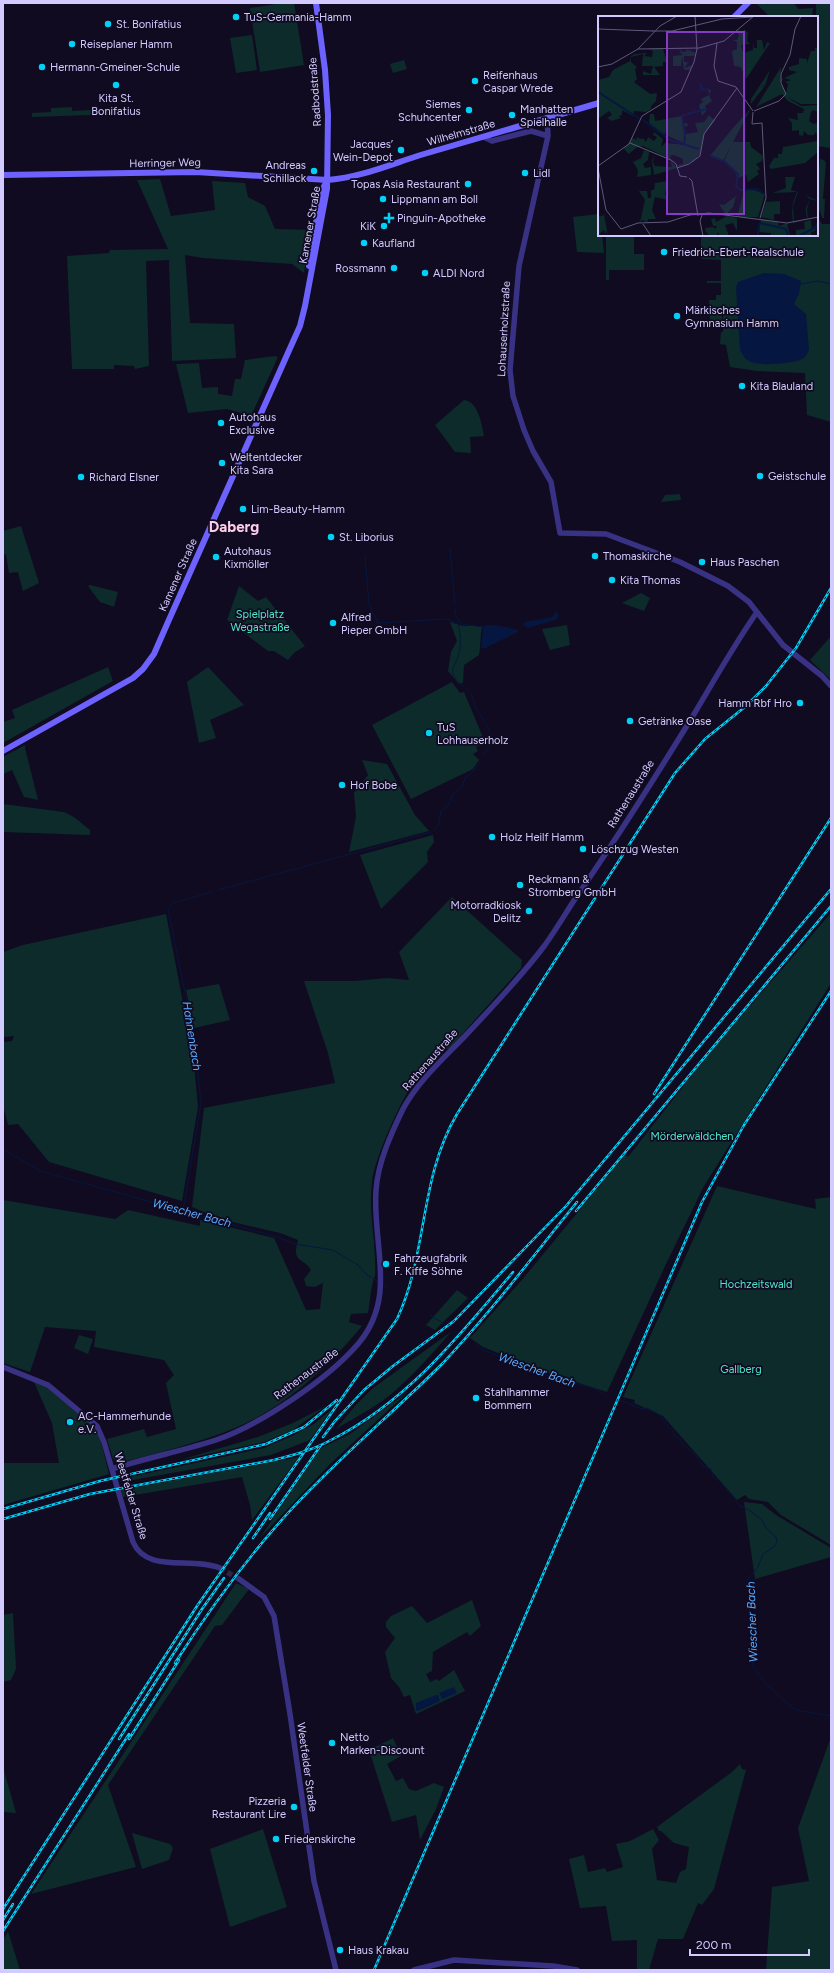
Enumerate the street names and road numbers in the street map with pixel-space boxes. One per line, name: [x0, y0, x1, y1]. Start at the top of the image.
street label: Radbodstraße: [306, 57, 324, 127]
street label: Wilhelmstraße: [425, 117, 497, 149]
street label: Herringer Weg: [129, 156, 201, 170]
street label: Kamener Straße: [297, 185, 323, 265]
street label: Lohauserholzstraße: [495, 281, 513, 377]
street label: Kamener Straße: [156, 536, 200, 614]
street label: Rathenaustraße: [605, 758, 657, 830]
street label: Rathenaustraße: [400, 1026, 460, 1094]
street label: Rathenaustraße: [271, 1345, 341, 1403]
street label: Weetfelder Straße: [112, 1451, 150, 1541]
street label: Weetfelder Straße: [294, 1721, 320, 1813]

